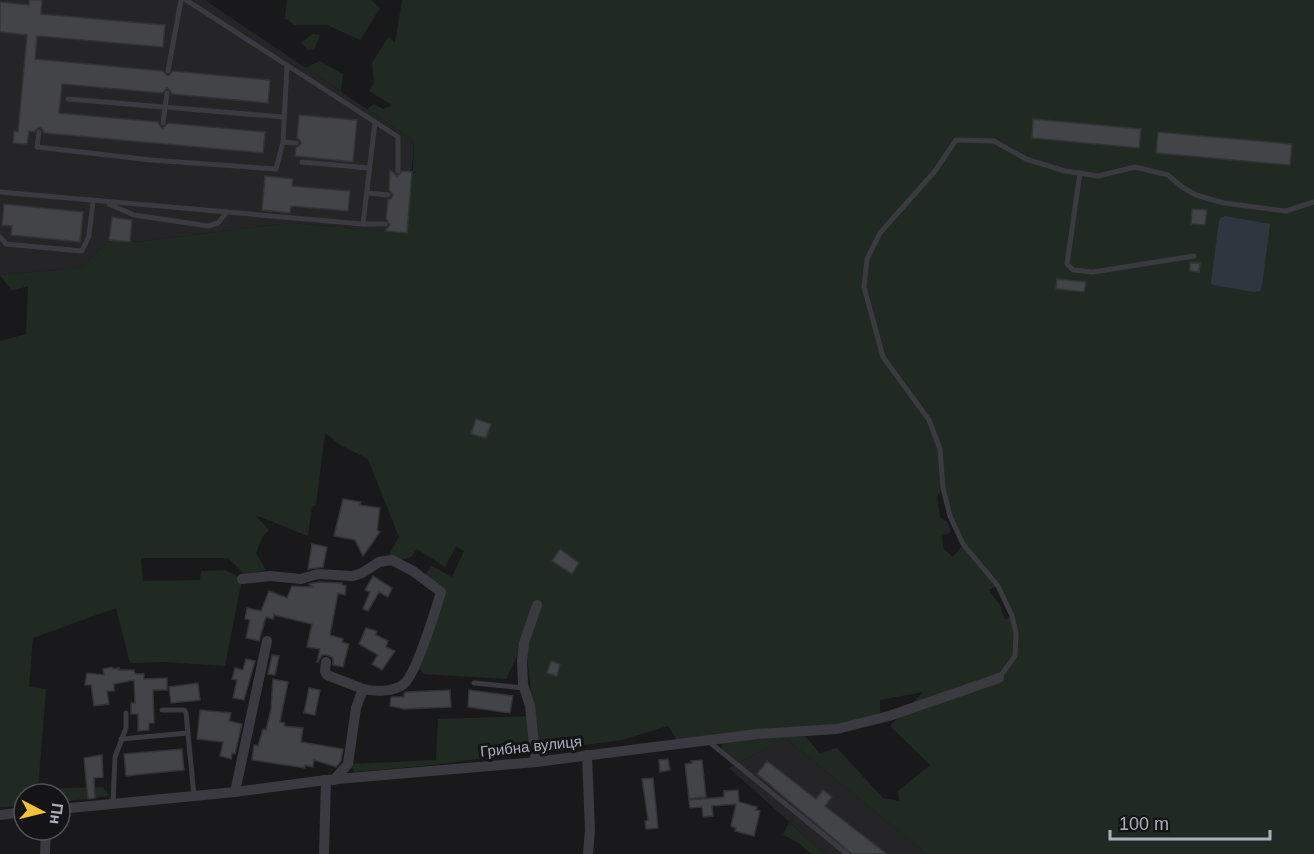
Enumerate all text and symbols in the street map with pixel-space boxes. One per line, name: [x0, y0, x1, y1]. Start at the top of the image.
street label: Грибна вулиця: [479, 732, 583, 760]
north arrow: [12, 782, 72, 842]
text: Пн: [47, 802, 66, 825]
scale bar: [1110, 803, 1270, 841]
text: 100 m: [1119, 814, 1169, 834]

